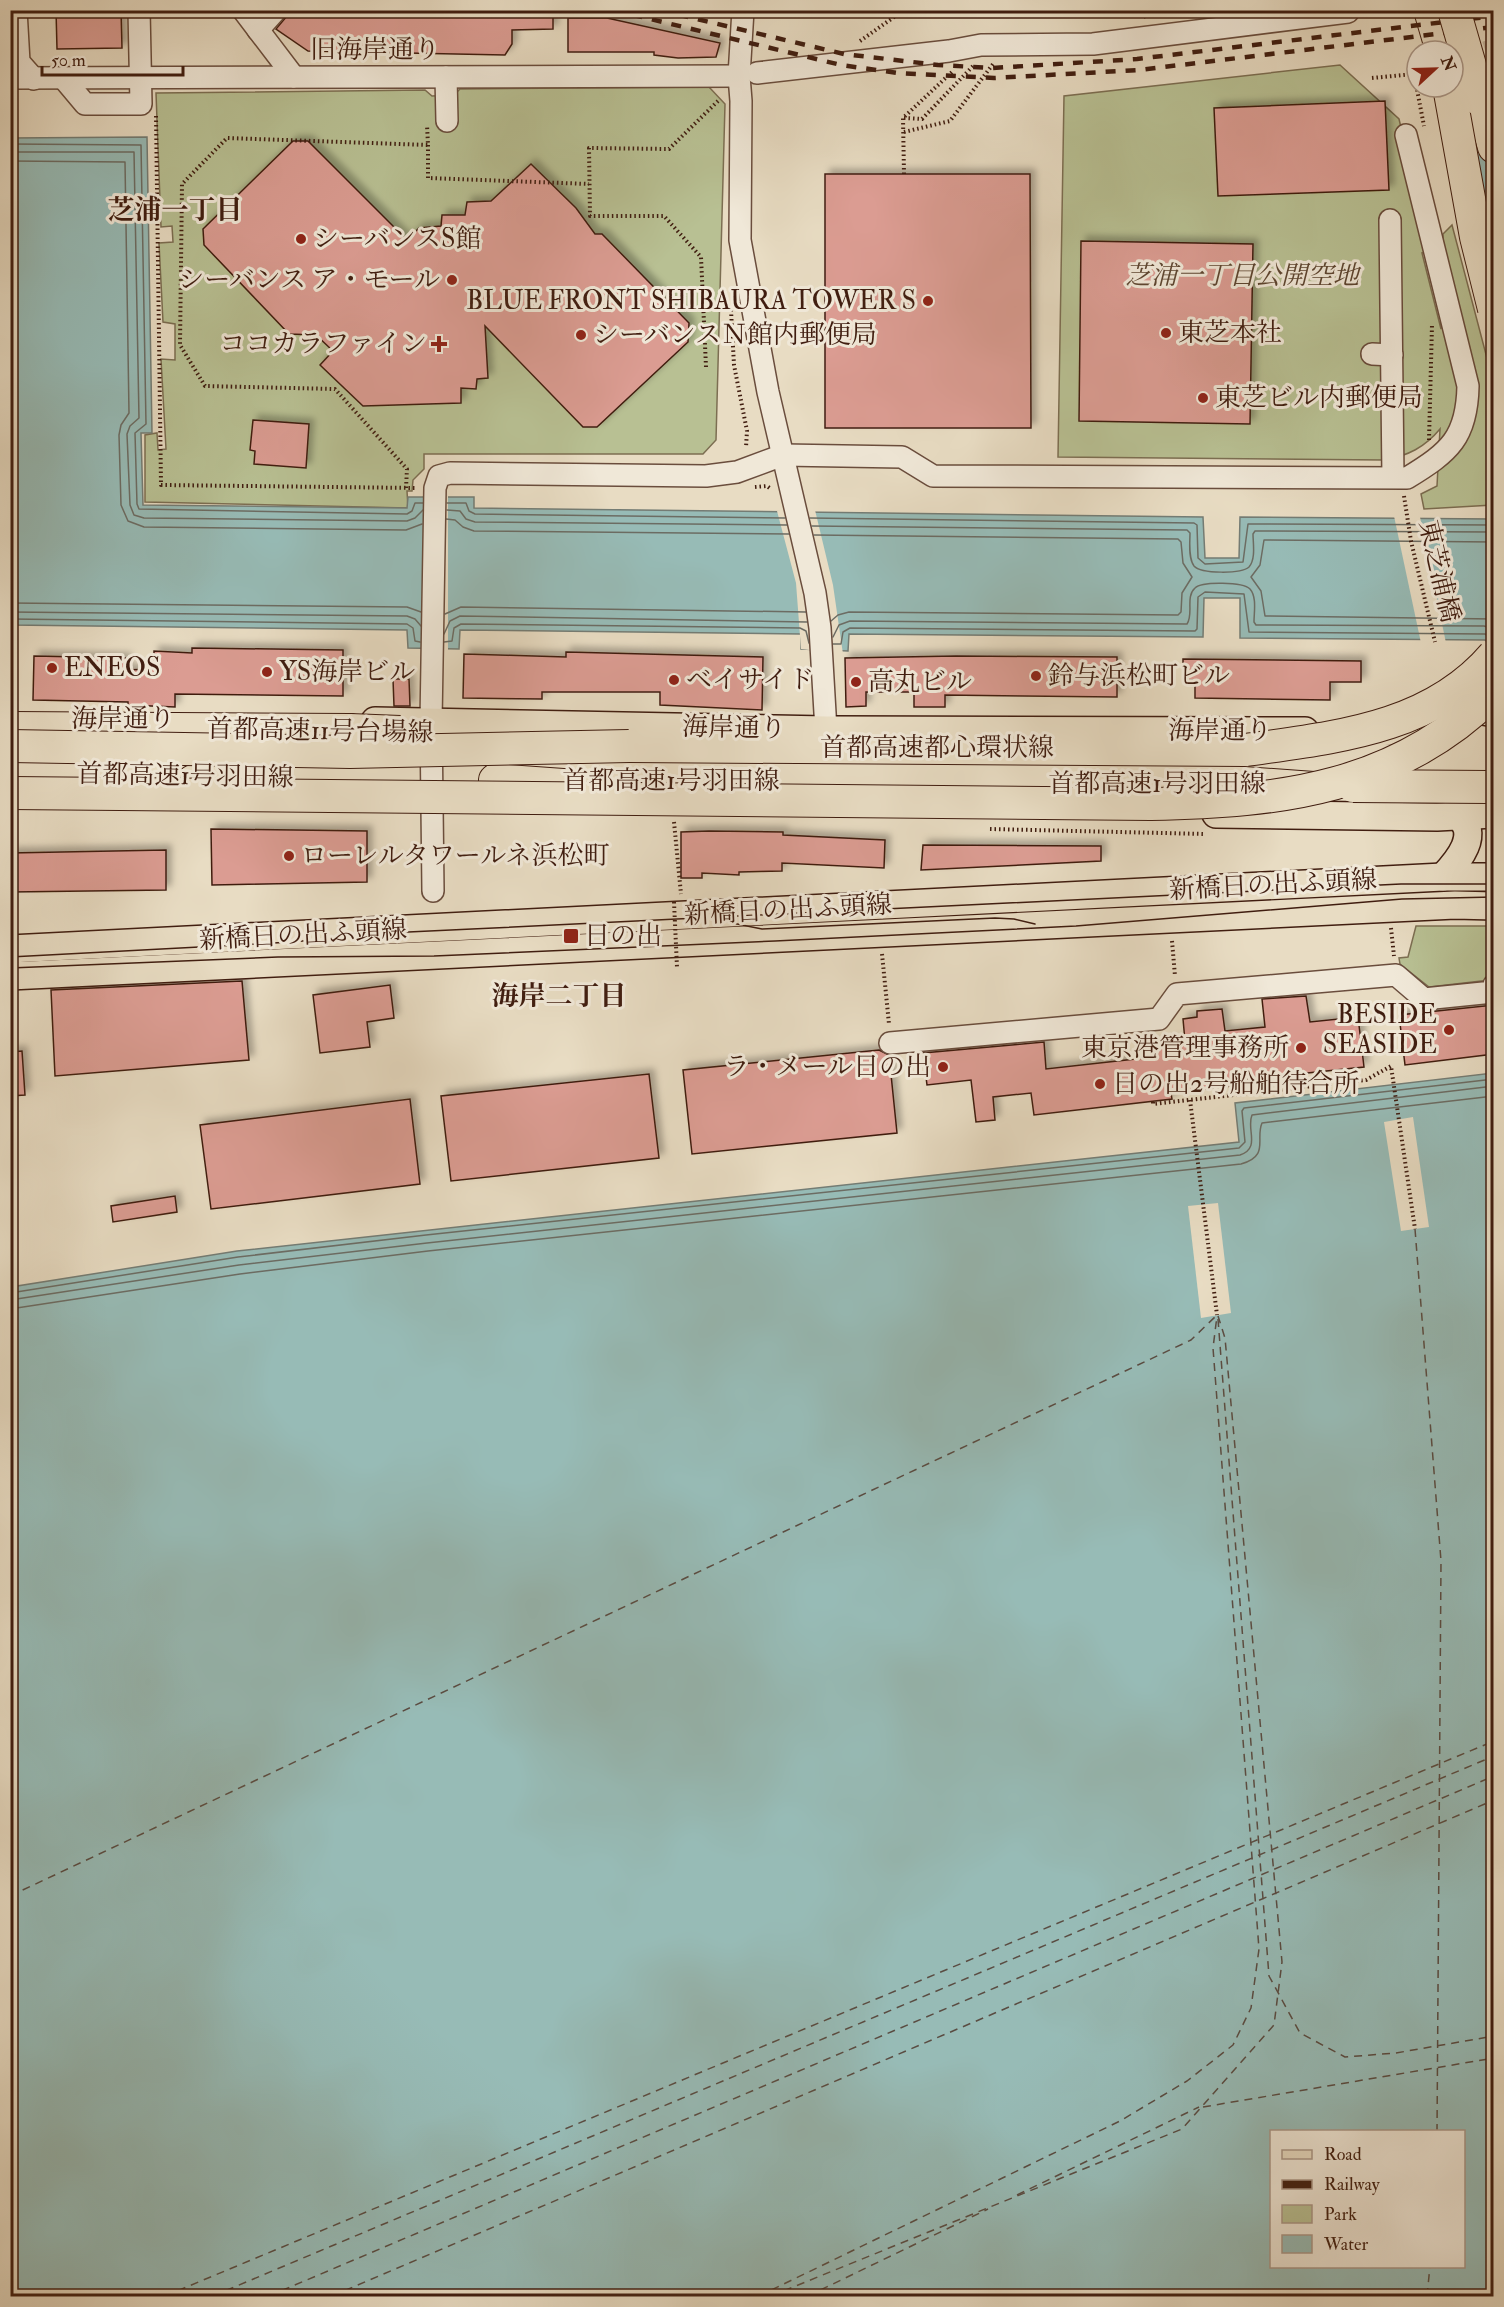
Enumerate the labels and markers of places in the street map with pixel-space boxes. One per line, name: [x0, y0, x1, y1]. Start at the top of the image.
place label: シーバンスS館: [313, 223, 481, 255]
marker: シーバンスS館: [294, 232, 308, 246]
place label: シーバンス ア・モール: [178, 264, 440, 296]
marker: シーバンス ア・モール: [445, 273, 459, 287]
place label: BLUE FRONT SHIBAURA TOWER S: [466, 285, 916, 317]
marker: BLUE FRONT SHIBAURA TOWER S: [921, 294, 935, 308]
place label: 東芝本社: [1178, 317, 1282, 349]
place label: シーバンスＮ館内郵便局: [593, 319, 877, 351]
marker: 東芝本社: [1159, 326, 1173, 340]
place label: ココカラファイン: [220, 328, 427, 360]
marker: シーバンスＮ館内郵便局: [574, 328, 588, 342]
marker: ココカラファイン: [432, 337, 446, 351]
place label: 東芝ビル内郵便局: [1215, 382, 1423, 414]
marker: 東芝ビル内郵便局: [1196, 391, 1210, 405]
place label: ENEOS: [64, 652, 160, 684]
place label: YS海岸ビル: [279, 656, 415, 688]
place label: 鈴与浜松町ビル: [1048, 660, 1230, 692]
marker: ENEOS: [45, 661, 59, 675]
place label: ベイサイド: [686, 664, 814, 696]
marker: YS海岸ビル: [260, 665, 274, 679]
place label: 高丸ビル: [868, 666, 972, 698]
marker: 鈴与浜松町ビル: [1029, 669, 1043, 683]
marker: ベイサイド: [667, 673, 681, 687]
marker: 高丸ビル: [849, 675, 863, 689]
place label: ローレルタワールネ浜松町: [301, 840, 610, 872]
marker: ローレルタワールネ浜松町: [282, 849, 296, 863]
place label: 日の出: [584, 920, 662, 952]
marker: 日の出: [562, 927, 580, 945]
place label: BESIDE SEASIDE: [1323, 999, 1437, 1061]
marker: BESIDE SEASIDE: [1442, 1023, 1456, 1037]
place label: 東京港管理事務所: [1081, 1032, 1289, 1064]
marker: 東京港管理事務所: [1294, 1041, 1308, 1055]
place label: ラ・メール日の出: [724, 1051, 931, 1083]
marker: ラ・メール日の出: [936, 1060, 950, 1074]
place label: 日の出2号船舶待合所: [1112, 1068, 1359, 1100]
marker: 日の出2号船舶待合所: [1093, 1077, 1107, 1091]

